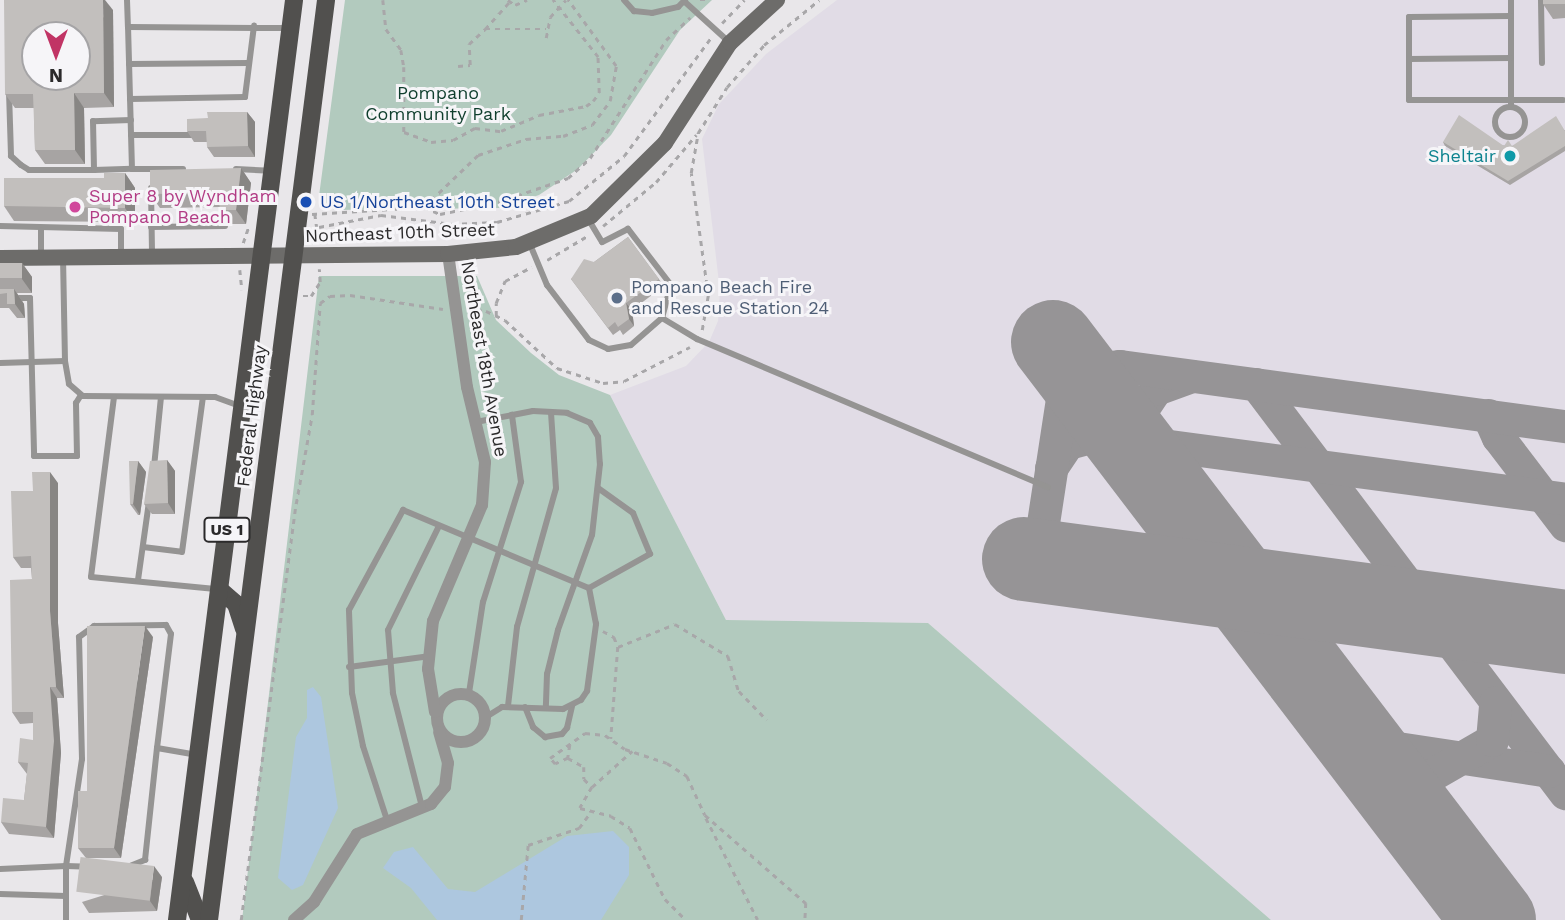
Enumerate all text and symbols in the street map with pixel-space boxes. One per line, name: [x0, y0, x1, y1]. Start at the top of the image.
north arrow: [21, 21, 91, 91]
text: N: [49, 64, 63, 87]
park label: Pompano Community Park: [365, 83, 511, 126]
place label: Sheltair: [1428, 145, 1496, 167]
marker: Sheltair: [1502, 148, 1518, 164]
place label: Super 8 by Wyndham Pompano Beach: [89, 186, 278, 228]
place label: US 1/Northeast 10th Street: [320, 191, 556, 213]
marker: US 1/Northeast 10th Street: [298, 194, 314, 210]
marker: Super 8 by Wyndham Pompano Beach: [67, 199, 83, 215]
street label: Northeast 10th Street: [305, 219, 495, 247]
street label: Northeast 18th Avenue: [456, 259, 512, 459]
place label: Pompano Beach Fire and Rescue Station 24: [631, 277, 829, 320]
marker: Pompano Beach Fire and Rescue Station 24: [609, 290, 625, 306]
street label: Federal Highway: [233, 344, 271, 488]
road number: US 1: [202, 517, 252, 542]

